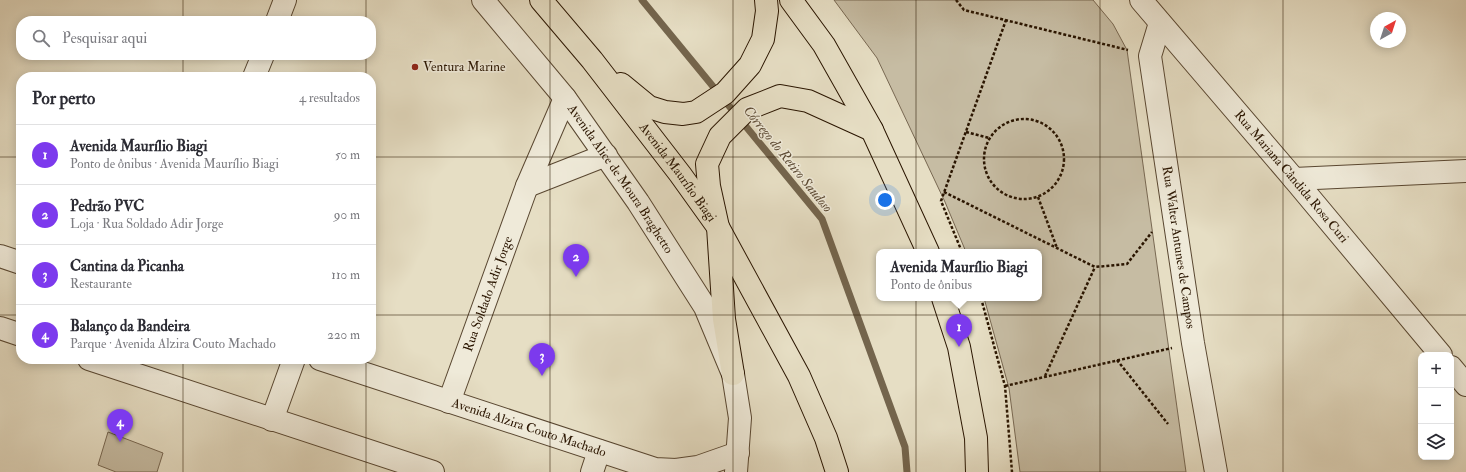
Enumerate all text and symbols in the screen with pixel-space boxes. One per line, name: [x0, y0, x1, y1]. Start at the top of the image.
north arrow: [1370, 12, 1406, 48]
search box: [16, 16, 376, 60]
icon: search: [30, 27, 52, 49]
text: Pesquisar aqui: [62, 29, 147, 48]
place label: Ventura Marine: [423, 59, 506, 75]
marker: Ventura Marine: [410, 62, 420, 72]
text: Por perto: [32, 88, 95, 109]
text: 4 resultados: [299, 90, 360, 106]
street label: Avenida Alice de Moura Braghetto: [564, 101, 677, 257]
water label: Córrego do Retiro Saudoso: [740, 102, 836, 216]
street label: Rua Mariana Cândida Rosa Curi: [1231, 107, 1352, 247]
street label: Avenida Maurílio Biagi: [635, 119, 720, 225]
text: Avenida Maurílio Biagi: [70, 137, 207, 156]
text: 1: [43, 147, 47, 163]
text: 50 m: [335, 147, 360, 163]
text: Ponto de ônibus · Avenida Maurílio Biagi: [70, 156, 279, 172]
street label: Rua Walter Antunes de Campos: [1159, 165, 1199, 330]
your location: [875, 190, 895, 210]
text: Pedrão PVC: [70, 197, 144, 216]
text: 2: [42, 207, 48, 223]
text: 90 m: [334, 207, 360, 223]
text: Loja · Rua Soldado Adir Jorge: [70, 216, 224, 232]
street label: Rua Soldado Adir Jorge: [460, 233, 516, 354]
pin: 2: [563, 244, 589, 277]
popup: [876, 249, 1042, 301]
text: Cantina da Picanha: [70, 257, 184, 276]
text: Avenida Maurílio Biagi: [890, 258, 1028, 277]
text: 3: [43, 267, 48, 283]
text: 110 m: [331, 267, 360, 283]
text: Restaurante: [70, 276, 132, 292]
text: Ponto de ônibus: [890, 277, 972, 293]
pin: 1: [946, 314, 972, 347]
text: Balanço da Bandeira: [70, 317, 190, 336]
text: 4: [41, 327, 49, 343]
text: 220 m: [327, 327, 360, 343]
text: Parque · Avenida Alzira Couto Machado: [70, 336, 276, 352]
pin: 3: [529, 343, 555, 376]
map controls: [1418, 352, 1454, 460]
button: +: [1418, 352, 1454, 388]
button: −: [1418, 388, 1454, 424]
street label: Avenida Alzira Couto Machado: [449, 395, 608, 460]
pin: 4: [107, 409, 133, 442]
button: layers: [1418, 424, 1454, 460]

